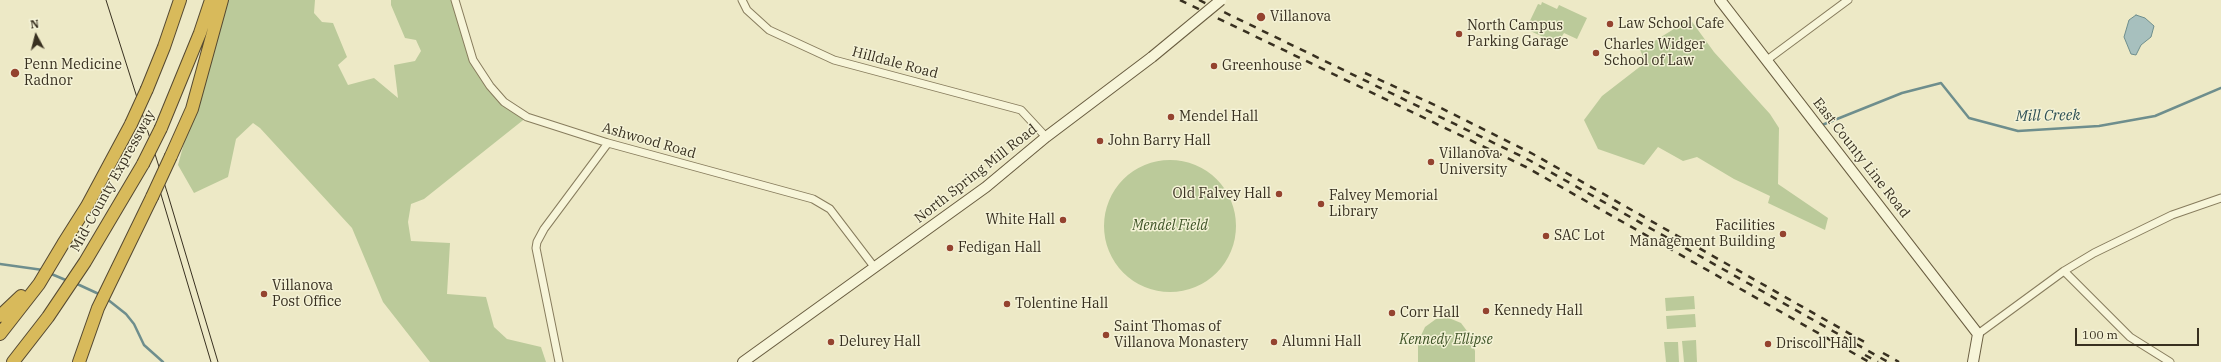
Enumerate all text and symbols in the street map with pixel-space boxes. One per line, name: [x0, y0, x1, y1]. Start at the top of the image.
place label: Villanova: [1270, 9, 1331, 25]
marker: Villanova: [1255, 11, 1267, 23]
north arrow: [16, 16, 56, 56]
place label: Law School Cafe: [1618, 16, 1724, 32]
text: N: [29, 17, 40, 32]
place label: North Campus Parking Garage: [1467, 18, 1568, 50]
marker: Law School Cafe: [1605, 19, 1615, 29]
marker: North Campus Parking Garage: [1454, 29, 1464, 39]
place label: Charles Widger School of Law: [1604, 37, 1705, 70]
street label: Hilldale Road: [850, 43, 940, 83]
marker: Charles Widger School of Law: [1591, 48, 1601, 58]
place label: Penn Medicine Radnor: [24, 57, 122, 90]
place label: Greenhouse: [1222, 58, 1302, 74]
marker: Greenhouse: [1209, 61, 1219, 71]
marker: Penn Medicine Radnor: [9, 67, 21, 79]
street label: East County Line Road: [1809, 95, 1913, 221]
water label: Mill Creek: [2016, 106, 2080, 126]
street label: Mid-County Expressway: [67, 107, 159, 255]
place label: Mendel Hall: [1179, 109, 1258, 125]
marker: Mendel Hall: [1166, 112, 1176, 122]
street label: Ashwood Road: [600, 120, 698, 162]
street label: North Spring Mill Road: [911, 121, 1041, 227]
place label: John Barry Hall: [1108, 133, 1211, 149]
marker: John Barry Hall: [1095, 136, 1105, 146]
place label: Villanova University: [1439, 146, 1507, 178]
marker: Villanova University: [1426, 157, 1436, 167]
place label: Old Falvey Hall: [1172, 186, 1271, 202]
place label: Falvey Memorial Library: [1329, 188, 1438, 220]
marker: Old Falvey Hall: [1274, 189, 1284, 199]
marker: Falvey Memorial Library: [1316, 199, 1326, 209]
place label: White Hall: [986, 212, 1055, 228]
marker: White Hall: [1058, 215, 1068, 225]
park label: Mendel Field: [1132, 218, 1208, 234]
place label: Facilities Management Building: [1630, 218, 1775, 250]
place label: SAC Lot: [1554, 228, 1605, 244]
marker: Facilities Management Building: [1778, 229, 1788, 239]
marker: SAC Lot: [1541, 231, 1551, 241]
place label: Fedigan Hall: [958, 240, 1041, 256]
marker: Fedigan Hall: [945, 243, 955, 253]
place label: Villanova Post Office: [272, 278, 342, 310]
marker: Villanova Post Office: [259, 289, 269, 299]
place label: Tolentine Hall: [1015, 296, 1108, 312]
marker: Tolentine Hall: [1002, 299, 1012, 309]
place label: Kennedy Hall: [1494, 303, 1583, 319]
place label: Corr Hall: [1400, 305, 1460, 321]
marker: Kennedy Hall: [1481, 306, 1491, 316]
marker: Corr Hall: [1387, 308, 1397, 318]
place label: Saint Thomas of Villanova Monastery: [1114, 319, 1248, 352]
scale bar: [2077, 320, 2201, 346]
text: 100 m: [2082, 327, 2118, 342]
marker: Saint Thomas of Villanova Monastery: [1101, 330, 1111, 340]
park label: Kennedy Ellipse: [1399, 332, 1493, 348]
place label: Delurey Hall: [839, 334, 921, 350]
place label: Alumni Hall: [1282, 334, 1361, 350]
place label: Driscoll Hall: [1776, 336, 1857, 352]
marker: Delurey Hall: [826, 337, 836, 347]
marker: Alumni Hall: [1269, 337, 1279, 347]
marker: Driscoll Hall: [1763, 339, 1773, 349]

